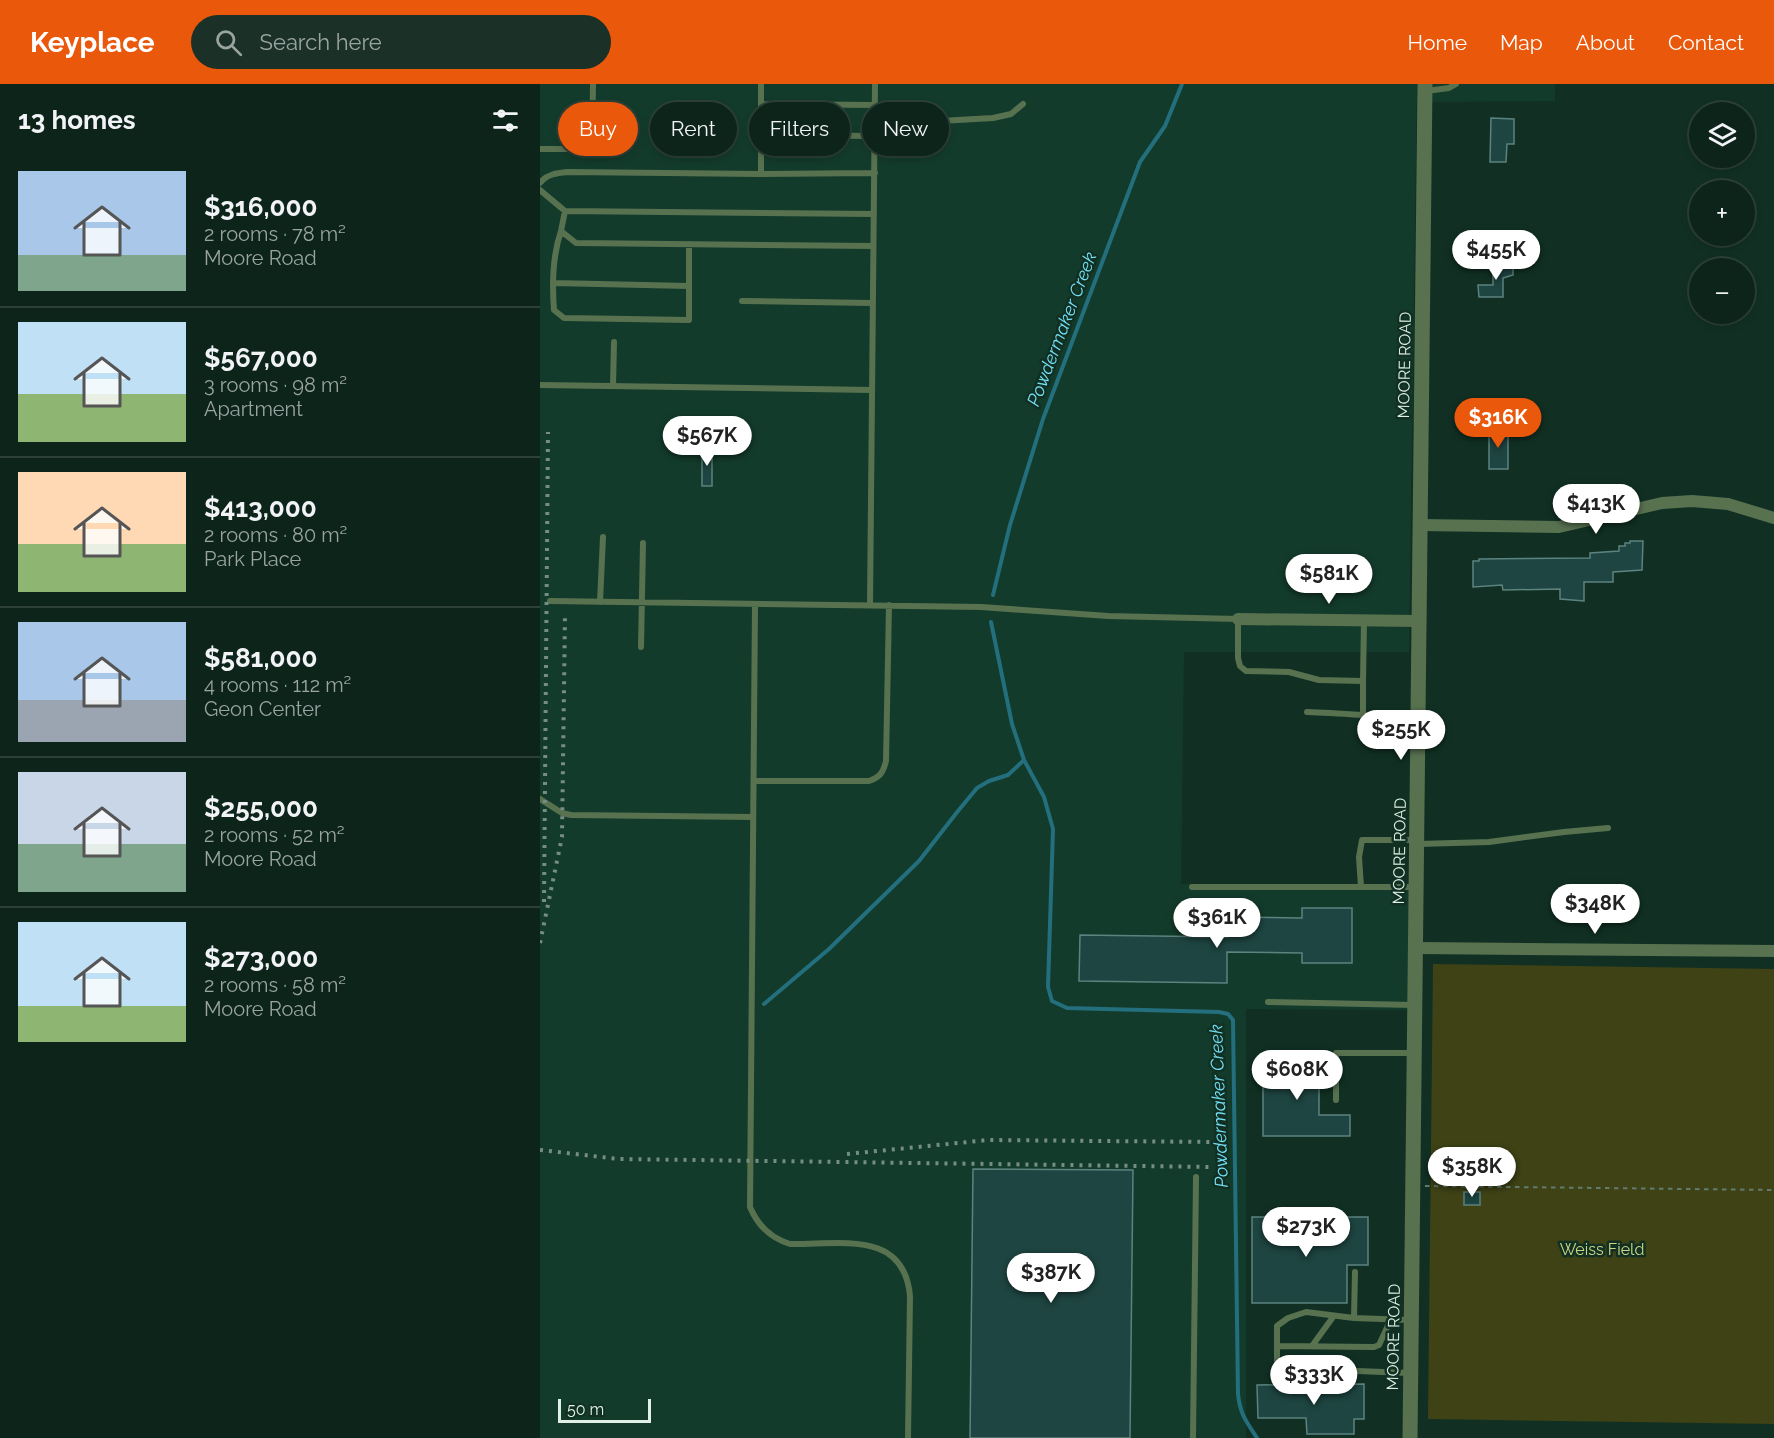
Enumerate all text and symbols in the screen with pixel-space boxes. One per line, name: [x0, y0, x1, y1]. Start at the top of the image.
search box: [191, 15, 611, 69]
text: Keyplace: [30, 26, 155, 59]
icon: search: [212, 26, 245, 59]
text: Search here: [260, 29, 382, 55]
text: Home: [1408, 30, 1467, 55]
text: Map: [1500, 30, 1543, 55]
text: About: [1576, 30, 1635, 55]
text: Contact: [1668, 30, 1744, 55]
chip: Buy: [558, 102, 638, 156]
chip: Rent: [650, 102, 737, 156]
chip: Filters: [749, 102, 850, 156]
chip: New: [862, 102, 949, 156]
map controls: [1689, 102, 1755, 324]
button: layers: [1689, 102, 1755, 168]
icon: filters: [489, 104, 522, 137]
text: 13 homes: [18, 105, 136, 135]
button: +: [1689, 180, 1755, 246]
text: $316,000: [204, 192, 317, 222]
icon: home: [66, 195, 138, 267]
text: 2 rooms · 78 m²: [204, 222, 346, 246]
pin: $455K: [1454, 230, 1538, 281]
text: $455K: [1466, 237, 1526, 261]
text: Moore Road: [204, 246, 317, 270]
water label: Powdermaker Creek: [1022, 248, 1101, 409]
button: −: [1689, 258, 1755, 324]
street label: MOORE ROAD: [1394, 312, 1415, 418]
text: $567,000: [204, 343, 318, 373]
icon: home: [66, 346, 138, 418]
text: 3 rooms · 98 m²: [204, 373, 347, 397]
text: Apartment: [204, 397, 303, 421]
pin: $316K: [1456, 398, 1540, 449]
text: $316K: [1468, 405, 1528, 429]
pin: $567K: [665, 416, 749, 467]
text: $567K: [677, 423, 737, 447]
pin: $413K: [1554, 484, 1638, 535]
text: $413K: [1567, 491, 1625, 515]
text: $413,000: [204, 493, 317, 523]
icon: home: [66, 496, 138, 568]
text: 2 rooms · 80 m²: [204, 523, 347, 547]
text: Park Place: [204, 547, 301, 571]
pin: $581K: [1287, 554, 1371, 605]
text: $581K: [1299, 561, 1359, 585]
text: $581,000: [204, 643, 317, 673]
icon: home: [66, 646, 138, 718]
text: 4 rooms · 112 m²: [204, 673, 351, 697]
text: Geon Center: [204, 697, 321, 721]
pin: $255K: [1359, 710, 1443, 761]
text: $255K: [1371, 717, 1431, 741]
text: $255,000: [204, 793, 318, 823]
icon: home: [66, 796, 138, 868]
street label: MOORE ROAD: [1389, 798, 1410, 904]
text: 2 rooms · 52 m²: [204, 823, 345, 847]
text: Moore Road: [204, 847, 317, 871]
pin: $348K: [1553, 884, 1637, 935]
text: $348K: [1565, 891, 1625, 915]
pin: $361K: [1175, 898, 1259, 949]
text: $361K: [1187, 905, 1247, 929]
text: $273,000: [204, 943, 318, 973]
icon: home: [66, 946, 138, 1018]
text: 2 rooms · 58 m²: [204, 973, 346, 997]
text: Moore Road: [204, 997, 317, 1021]
water label: Powdermaker Creek: [1205, 1024, 1232, 1188]
pin: $608K: [1255, 1050, 1339, 1101]
text: $608K: [1266, 1057, 1328, 1081]
pin: $358K: [1430, 1147, 1514, 1198]
text: $358K: [1442, 1154, 1502, 1178]
pin: $273K: [1264, 1207, 1348, 1258]
text: $273K: [1276, 1214, 1336, 1238]
park label: Weiss Field: [1560, 1240, 1644, 1259]
pin: $387K: [1009, 1253, 1093, 1304]
text: $387K: [1021, 1260, 1081, 1284]
street label: MOORE ROAD: [1383, 1284, 1404, 1390]
pin: $333K: [1272, 1355, 1356, 1406]
text: $333K: [1284, 1362, 1344, 1386]
scale bar: [558, 1396, 651, 1424]
text: 50 m: [567, 1400, 604, 1419]

